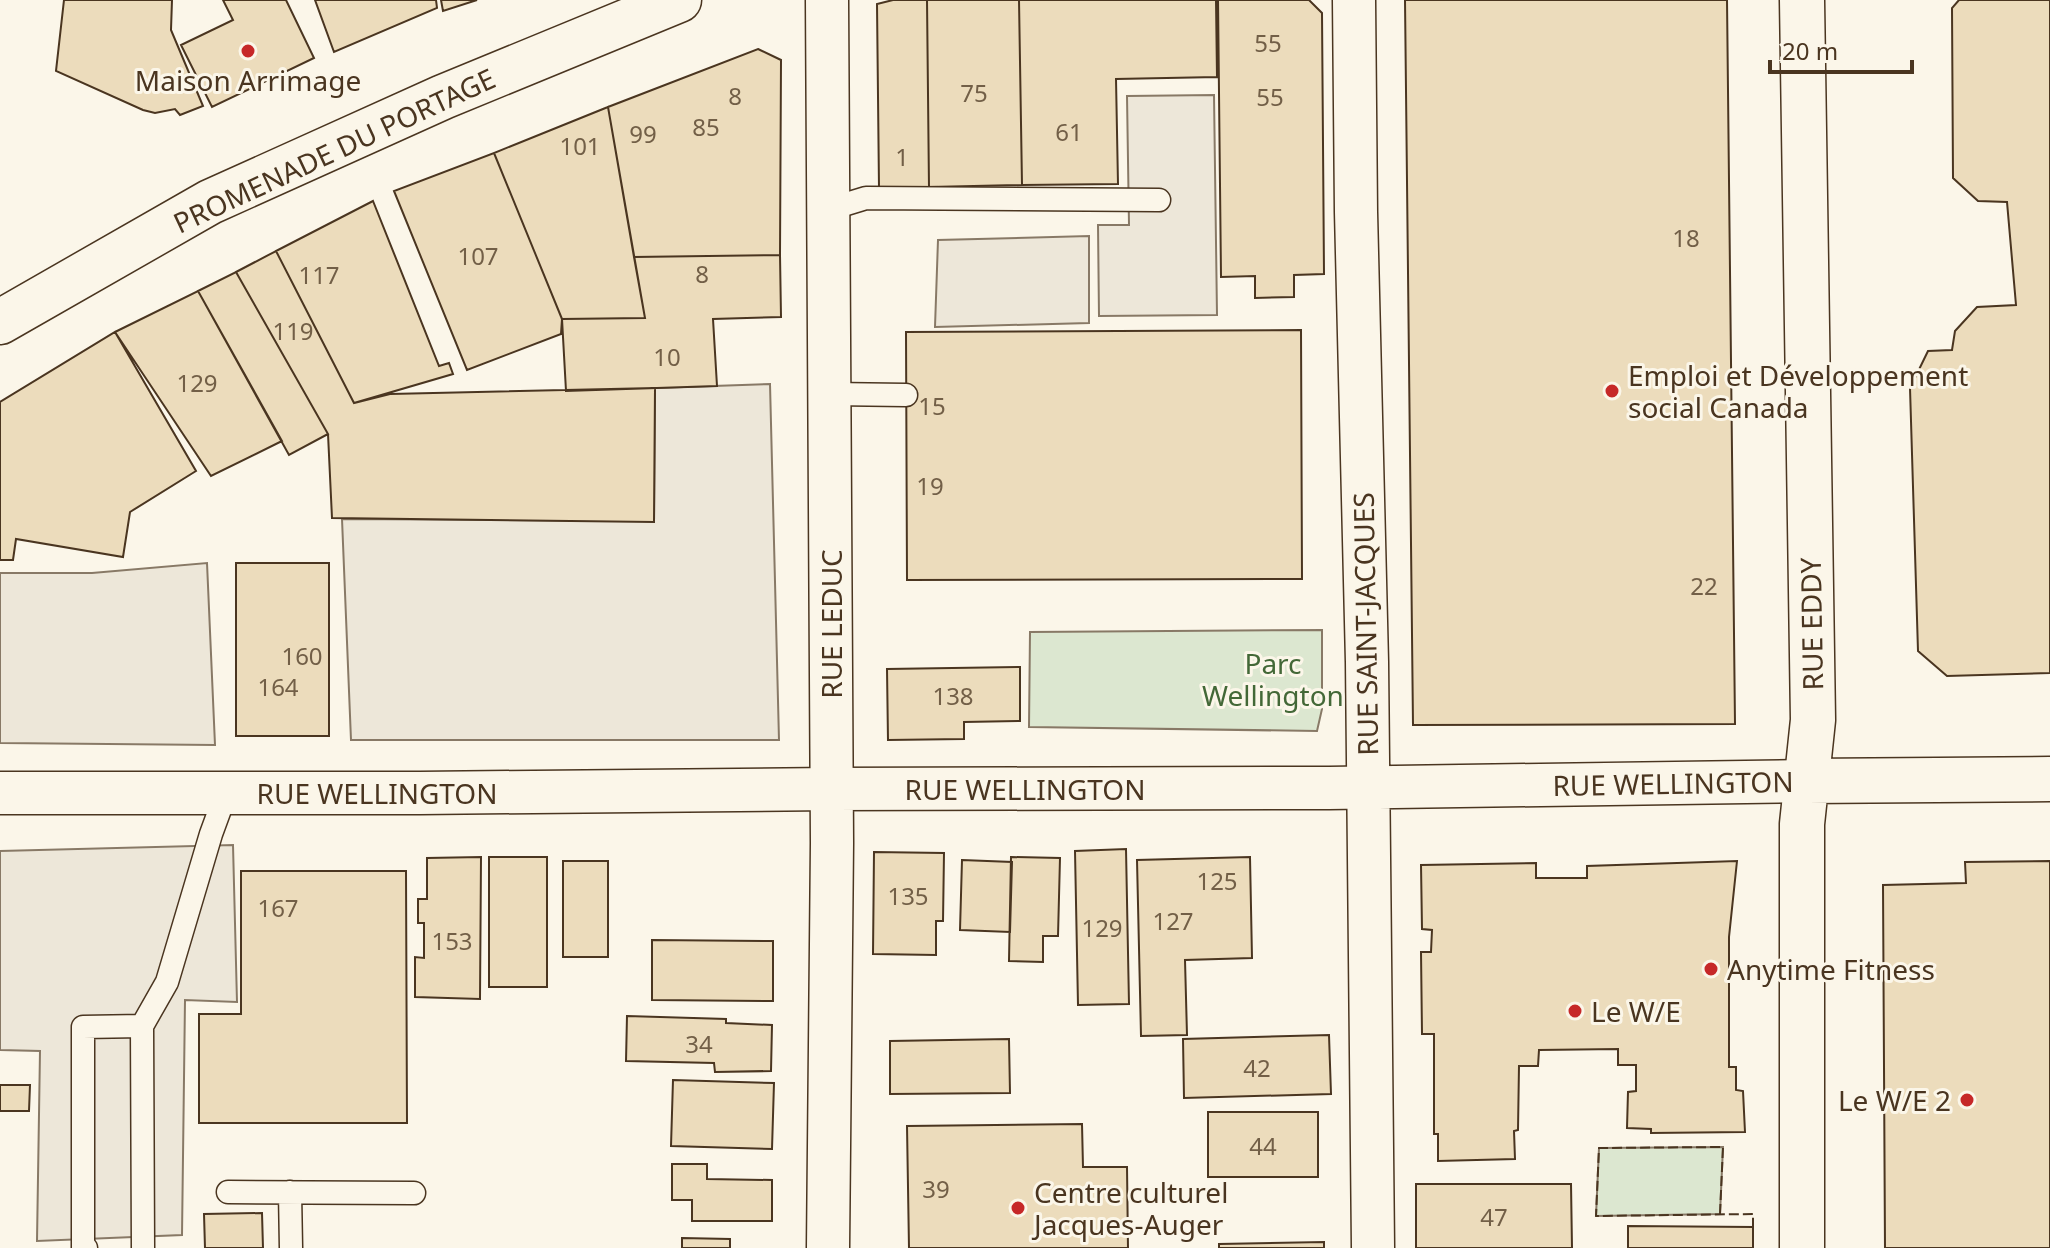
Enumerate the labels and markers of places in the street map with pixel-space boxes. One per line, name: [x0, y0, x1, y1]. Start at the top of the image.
marker: Maison Arrimage: [239, 42, 257, 60]
place label: Maison Arrimage: [135, 61, 361, 99]
place label: Emploi et Développement social Canada: [1628, 356, 1968, 426]
marker: Emploi et Développement social Canada: [1603, 382, 1621, 400]
place label: Anytime Fitness: [1727, 950, 1935, 988]
marker: Anytime Fitness: [1702, 960, 1720, 978]
place label: Le W/E: [1591, 992, 1681, 1030]
marker: Le W/E: [1566, 1002, 1584, 1020]
place label: Le W/E 2: [1838, 1081, 1951, 1119]
marker: Le W/E 2: [1958, 1091, 1976, 1109]
place label: Centre culturel Jacques-Auger: [1031, 1173, 1228, 1243]
marker: Centre culturel Jacques-Auger: [1009, 1199, 1027, 1217]

